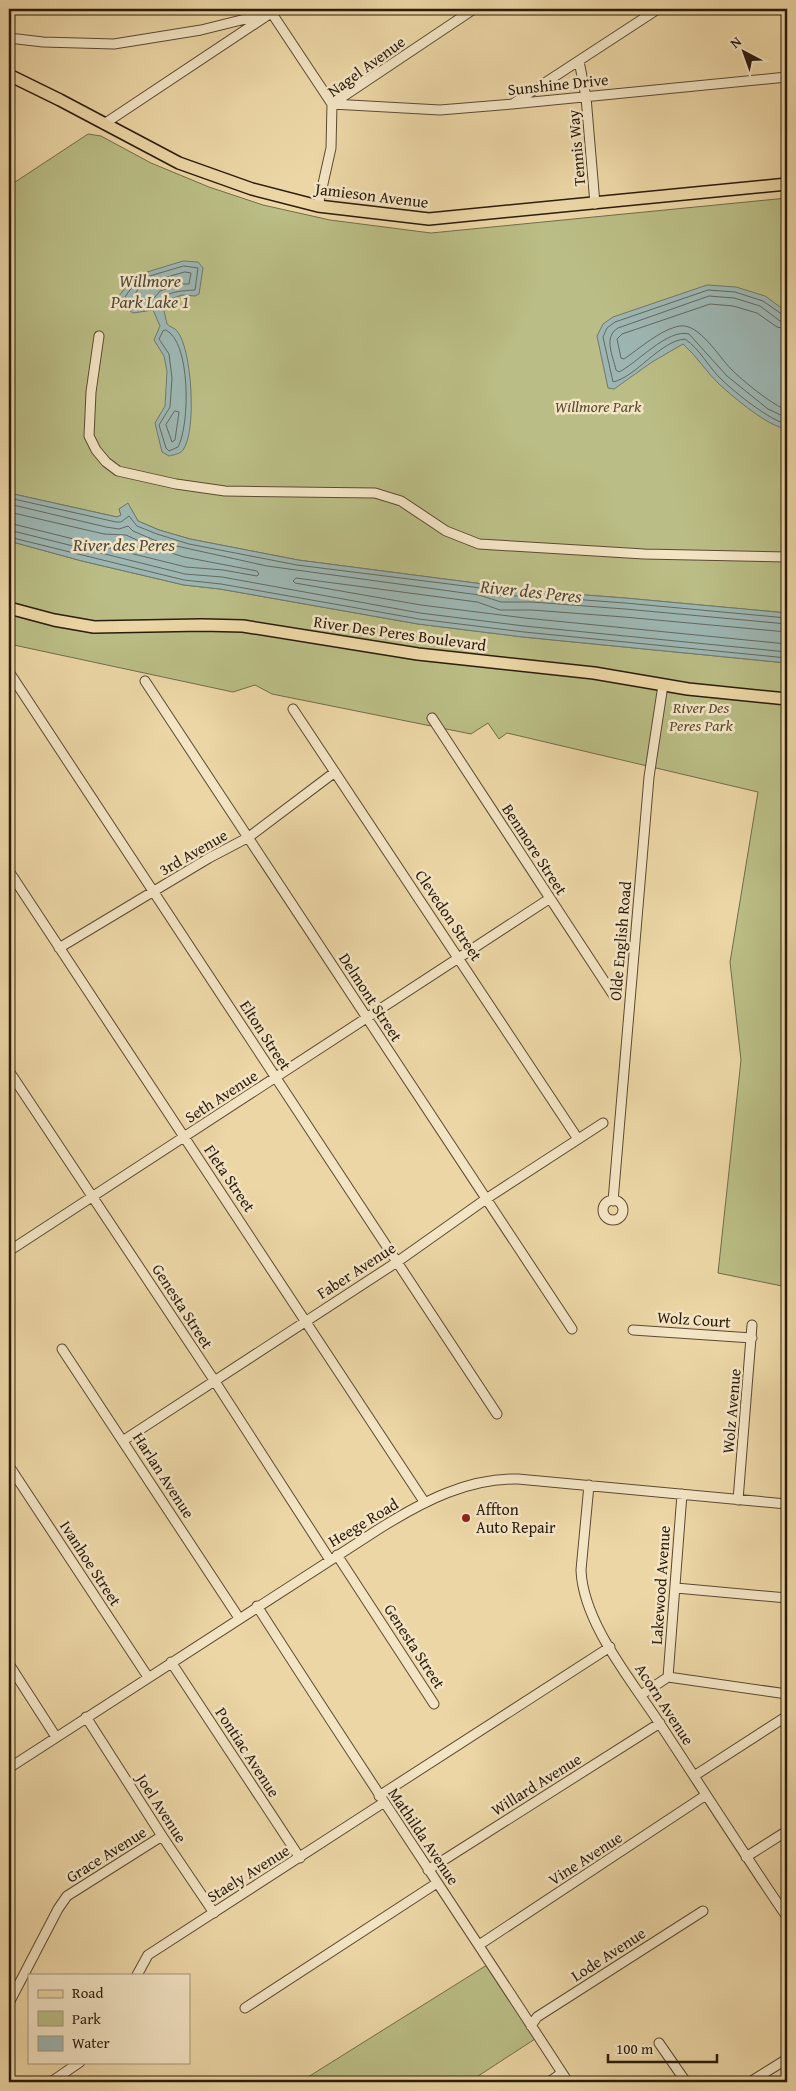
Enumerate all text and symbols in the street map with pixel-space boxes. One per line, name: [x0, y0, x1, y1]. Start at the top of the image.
north arrow: [718, 28, 768, 78]
street label: Nagel Avenue: [322, 30, 410, 102]
text: N: [725, 31, 746, 53]
street label: Sunshine Drive: [506, 67, 610, 101]
street label: Tennis Way: [561, 109, 591, 187]
street label: Jamieson Avenue: [312, 176, 430, 214]
water label: Willmore Park Lake 1: [110, 267, 189, 315]
park label: Willmore Park: [555, 394, 642, 418]
water label: River des Peres: [72, 531, 175, 558]
water label: River des Peres: [478, 572, 584, 610]
street label: River Des Peres Boulevard: [312, 609, 488, 657]
park label: River Des Peres Park: [668, 695, 734, 737]
street label: Benmore Street: [496, 799, 574, 900]
street label: 3rd Avenue: [154, 823, 232, 881]
street label: Clevedon Street: [410, 865, 489, 966]
street label: Olde English Road: [603, 880, 637, 1002]
street label: Delmont Street: [333, 948, 409, 1046]
street label: Elton Street: [234, 995, 298, 1075]
street label: Seth Avenue: [180, 1063, 262, 1129]
street label: Fleta Street: [199, 1139, 262, 1217]
street label: Faber Avenue: [312, 1235, 400, 1305]
street label: Genesta Street: [147, 1259, 220, 1353]
street label: Wolz Court: [656, 1304, 732, 1334]
street label: Wolz Avenue: [715, 1367, 747, 1455]
street label: Harlan Avenue: [127, 1427, 201, 1523]
street label: Heege Road: [323, 1491, 403, 1552]
place label: Affton Auto Repair: [476, 1497, 556, 1539]
marker: Affton Auto Repair: [460, 1512, 472, 1524]
street label: Ivanhoe Street: [54, 1515, 128, 1611]
street label: Lakewood Avenue: [644, 1525, 676, 1645]
street label: Genesta Street: [379, 1599, 452, 1693]
street label: Acorn Avenue: [630, 1658, 700, 1750]
street label: Pontiac Avenue: [210, 1702, 286, 1802]
street label: Willard Avenue: [486, 1747, 586, 1821]
street label: Joel Avenue: [130, 1767, 193, 1847]
street label: Mathilda Avenue: [382, 1782, 466, 1890]
street label: Grace Avenue: [61, 1820, 151, 1888]
street label: Vine Avenue: [543, 1825, 627, 1891]
street label: Staely Avenue: [202, 1838, 294, 1908]
street label: Lode Avenue: [566, 1921, 650, 1987]
legend: [28, 1974, 190, 2064]
text: Road: [72, 1982, 103, 2003]
text: Park: [72, 2008, 101, 2029]
scale bar: [608, 2031, 717, 2063]
text: Water: [72, 2032, 110, 2053]
text: 100 m: [616, 2038, 654, 2059]

